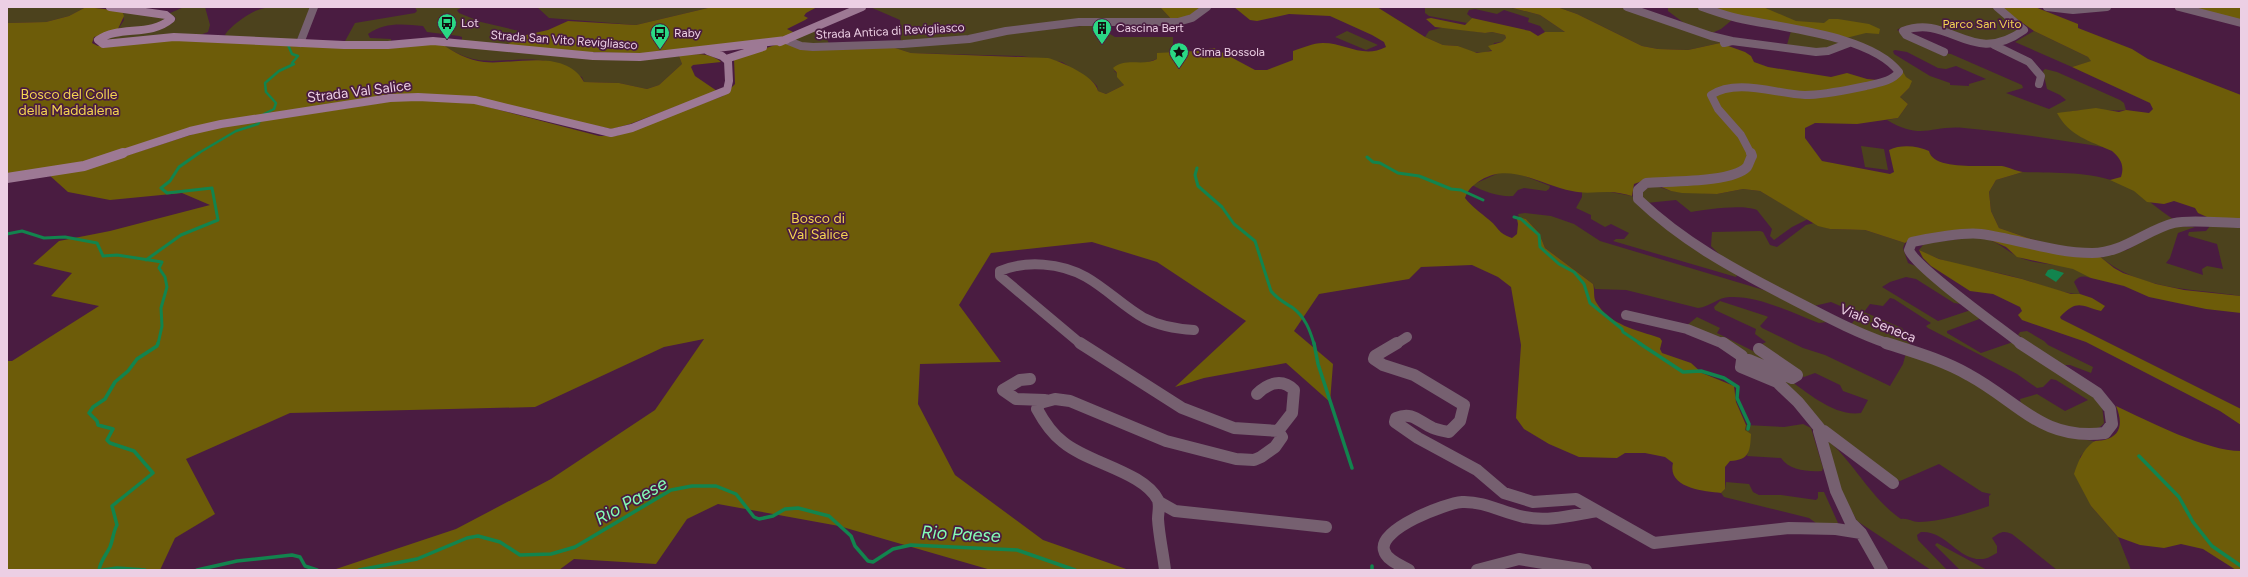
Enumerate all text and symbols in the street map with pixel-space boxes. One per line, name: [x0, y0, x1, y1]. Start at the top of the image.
bus stop icon: Lot: [436, 12, 458, 40]
place label: Lot: [461, 16, 479, 30]
building icon: Cascina Bert: [1091, 17, 1113, 45]
park label: Parco San Vito: [1942, 17, 2022, 31]
street label: Strada Antica di Revigliasco: [815, 20, 965, 42]
place label: Cascina Bert: [1116, 21, 1184, 35]
bus stop icon: Raby: [649, 22, 671, 50]
place label: Raby: [674, 26, 702, 40]
street label: Strada San Vito Revigliasco: [490, 28, 638, 52]
place icon: Cima Bossola: [1168, 41, 1190, 69]
place label: Cima Bossola: [1193, 45, 1265, 59]
street label: Strada Val Salice: [306, 77, 412, 106]
park label: Bosco del Colle della Maddalena: [19, 86, 119, 119]
park label: Bosco di Val Salice: [788, 210, 848, 243]
street label: Viale Seneca: [1837, 300, 1918, 346]
water label: Rio Paese: [591, 472, 671, 530]
water label: Rio Paese: [921, 521, 1001, 547]

